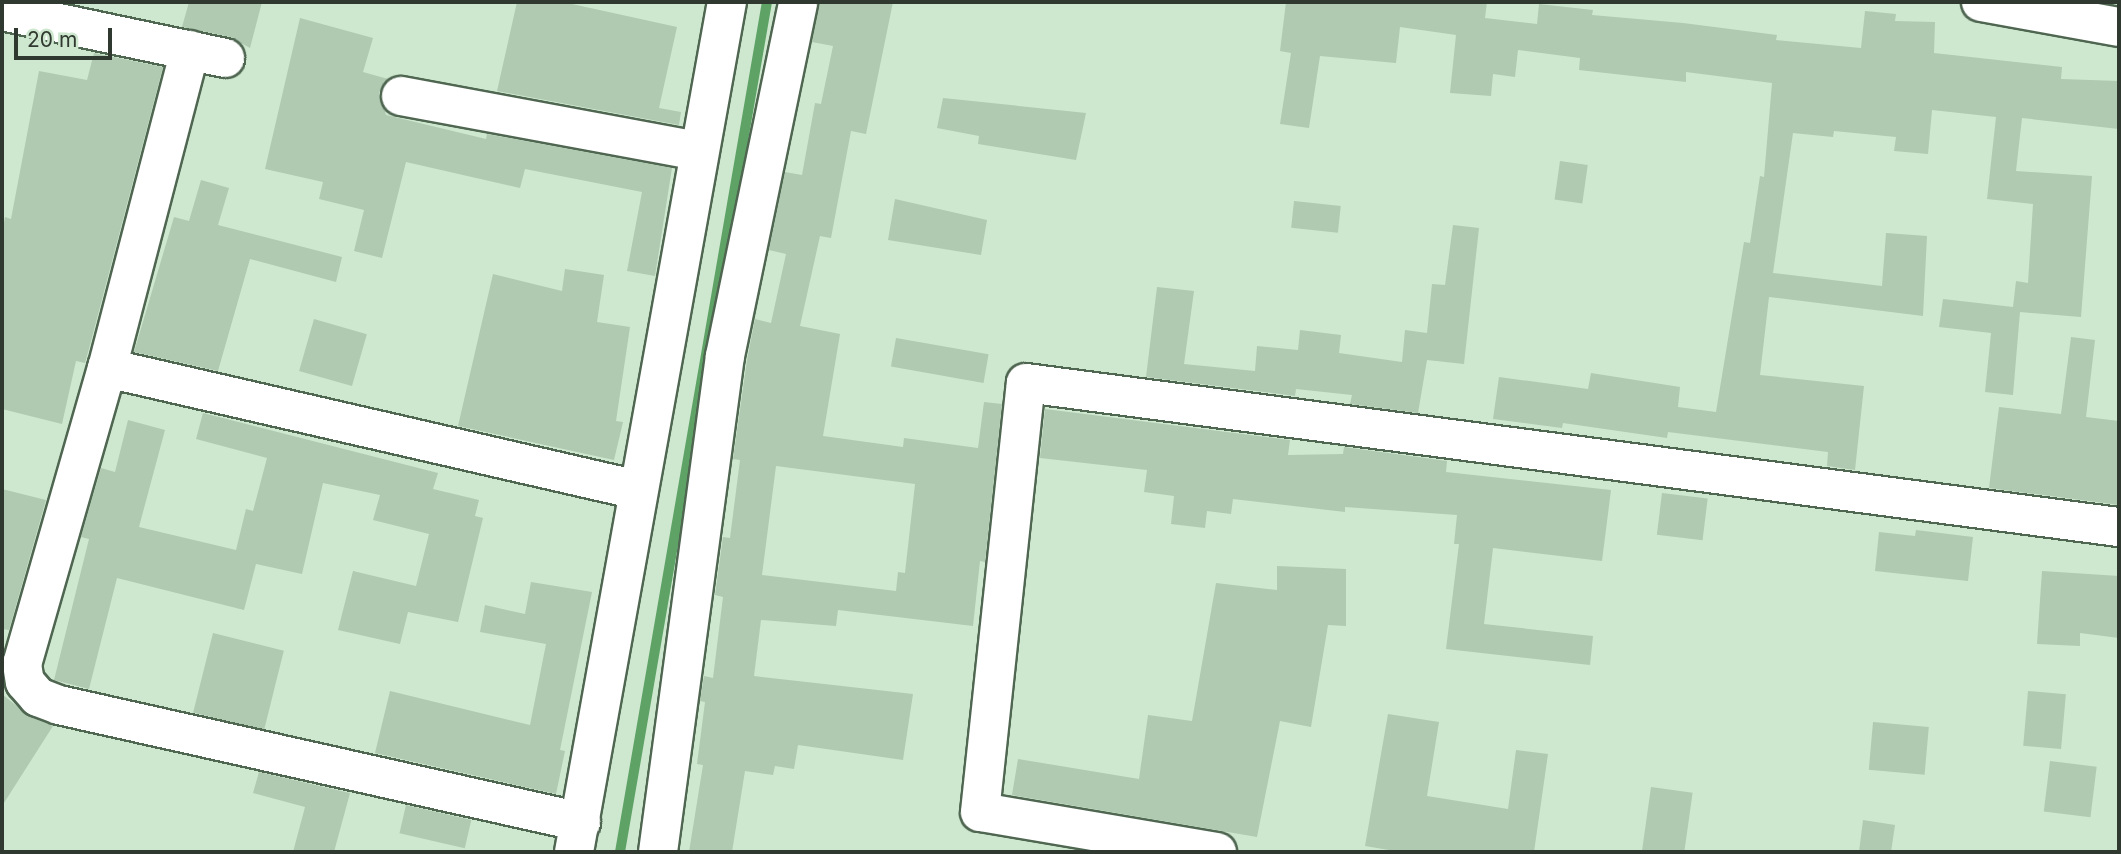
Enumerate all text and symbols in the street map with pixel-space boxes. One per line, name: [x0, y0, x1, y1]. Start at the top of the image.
scale bar: [18, 14, 116, 58]
text: 20 m: [27, 27, 77, 52]

